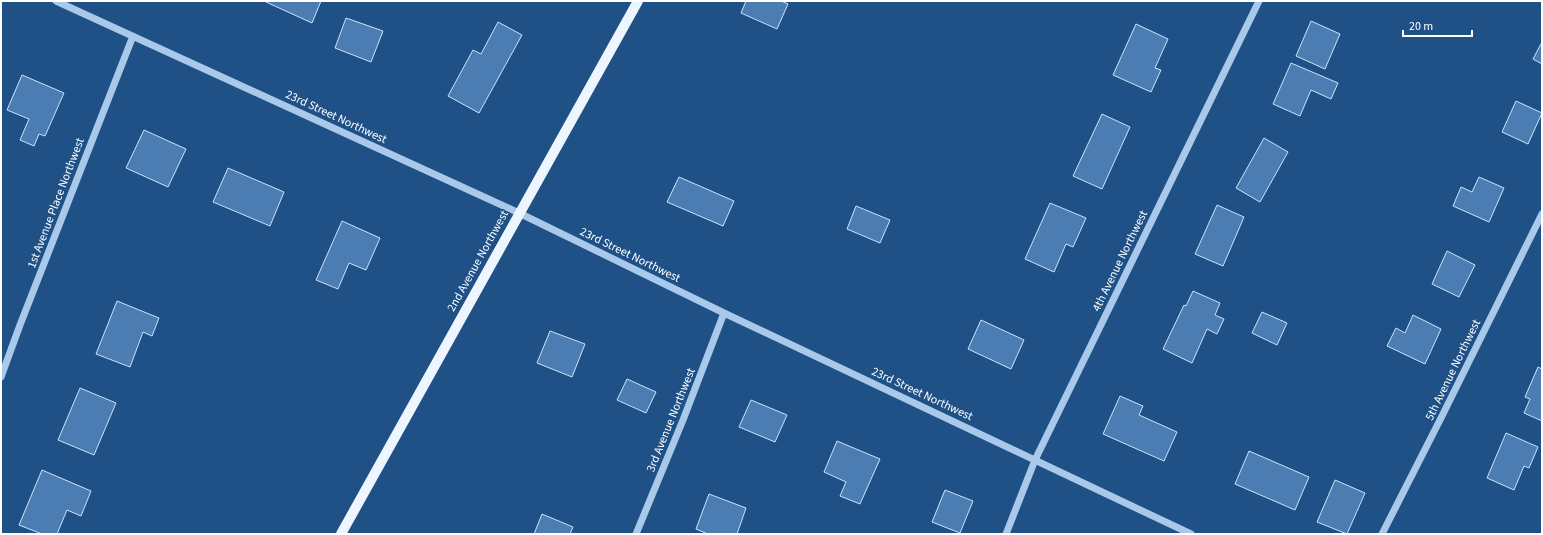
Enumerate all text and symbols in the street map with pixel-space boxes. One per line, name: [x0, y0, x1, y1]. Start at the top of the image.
scale bar: [1403, 12, 1472, 38]
text: 20 m: [1409, 18, 1433, 35]
street label: 23rd Street Northwest: [283, 86, 389, 148]
street label: 1st Avenue Place Northwest: [23, 135, 89, 271]
street label: 2nd Avenue Northwest: [443, 207, 513, 315]
street label: 4th Avenue Northwest: [1088, 208, 1152, 314]
street label: 23rd Street Northwest: [577, 223, 683, 287]
street label: 5th Avenue Northwest: [1421, 317, 1485, 423]
street label: 23rd Street Northwest: [869, 363, 975, 425]
street label: 3rd Avenue Northwest: [642, 365, 700, 475]

